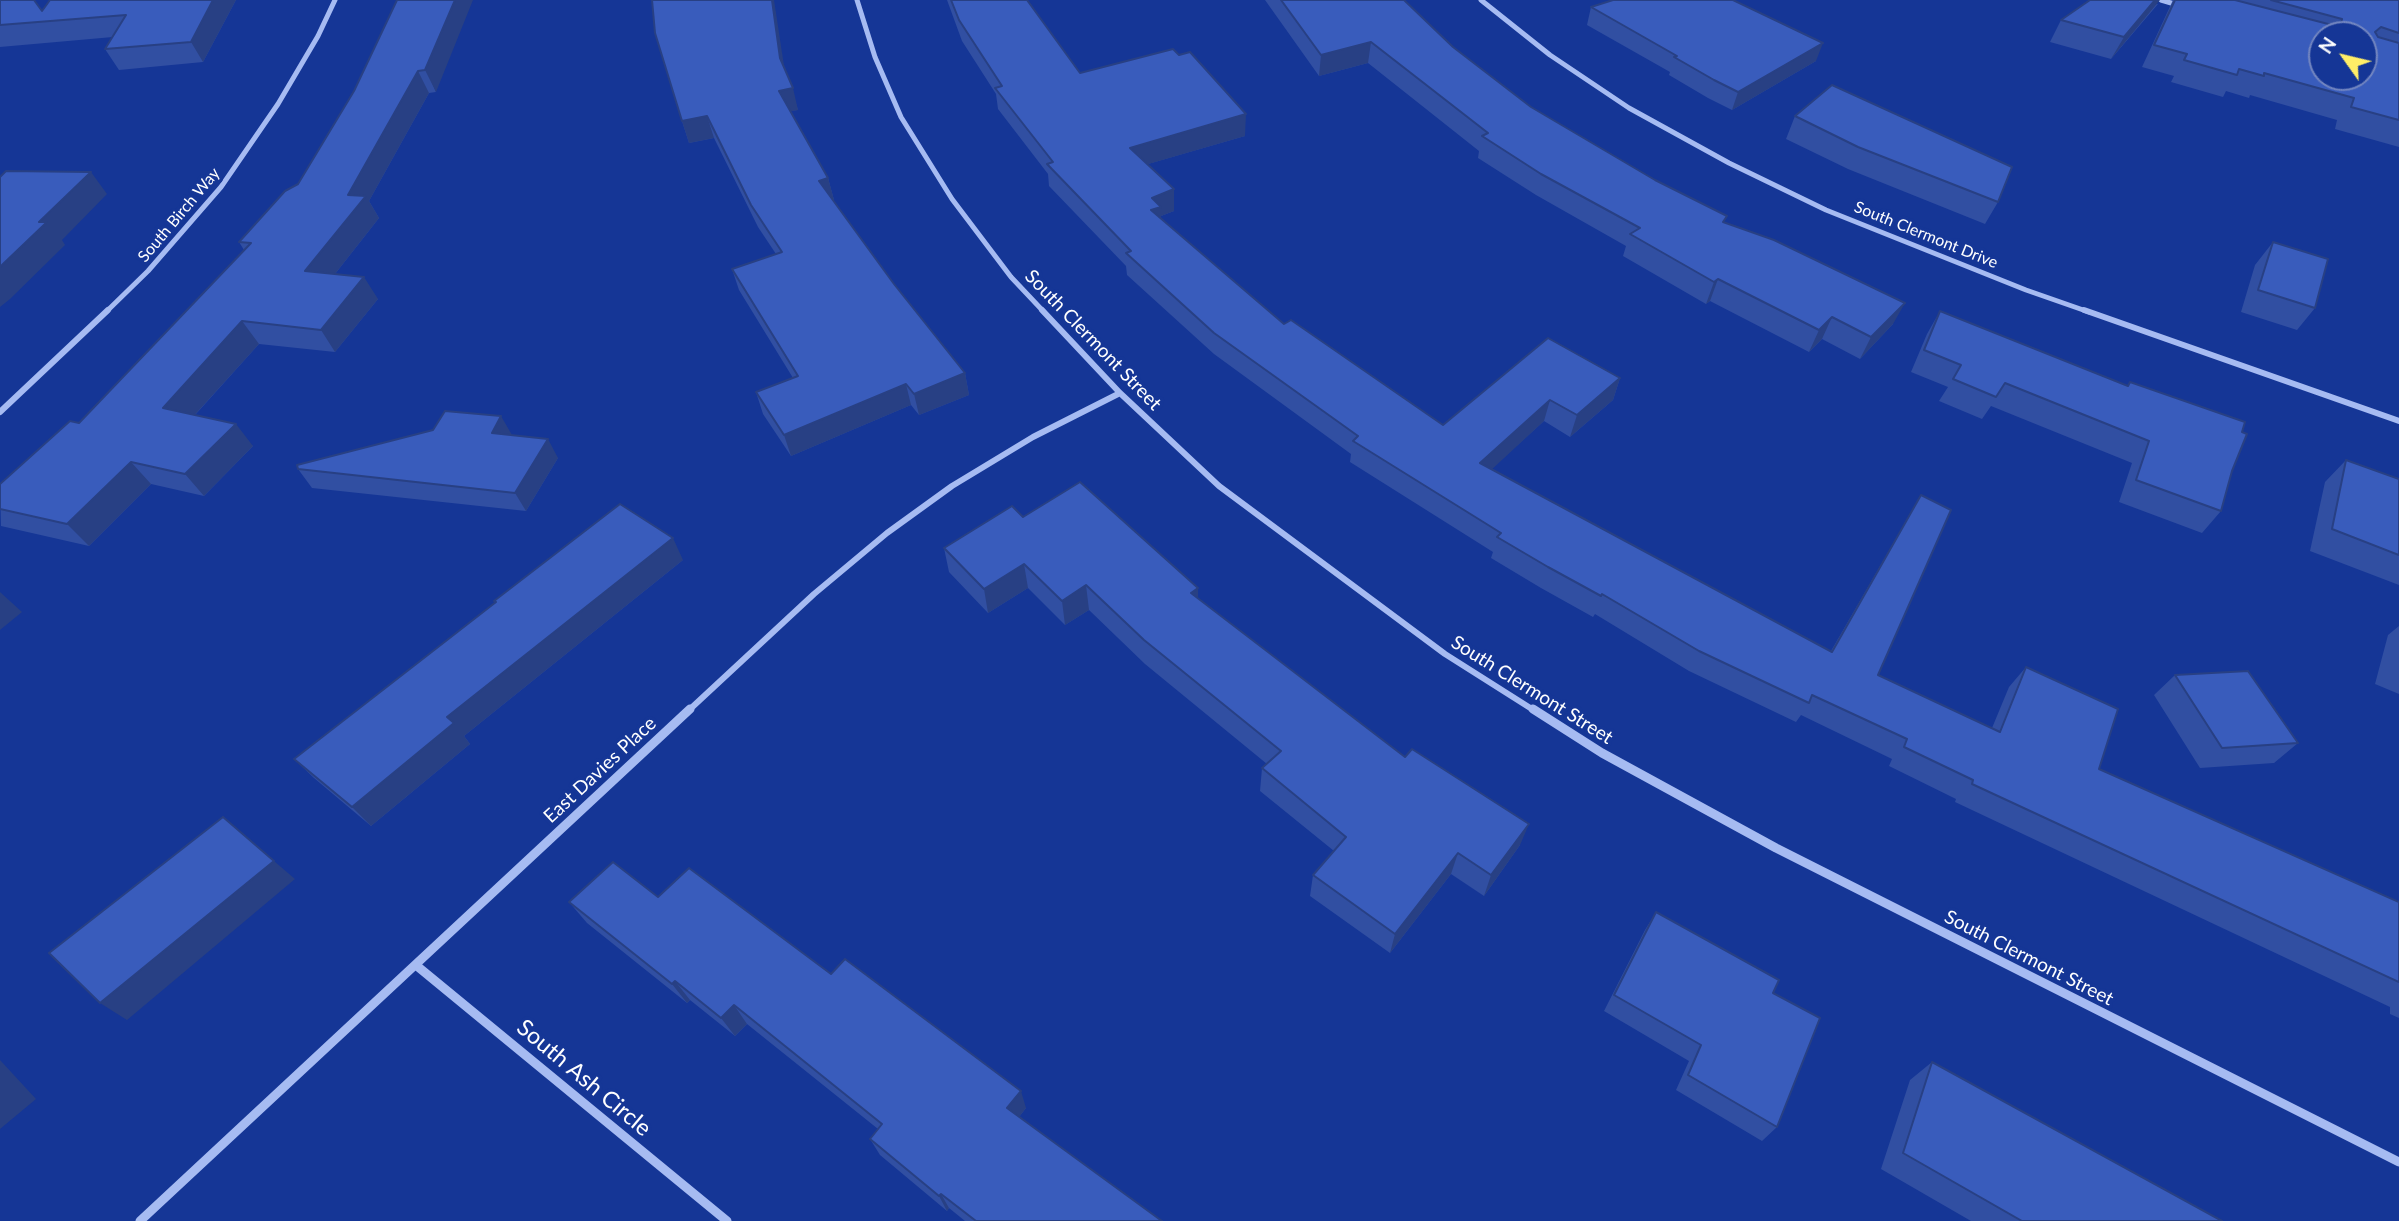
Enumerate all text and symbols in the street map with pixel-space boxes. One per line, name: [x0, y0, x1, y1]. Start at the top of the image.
north arrow: [2308, 21, 2378, 91]
text: N: [2313, 33, 2340, 58]
street label: South Birch Way: [134, 164, 224, 266]
street label: South Clermont Drive: [1851, 197, 2001, 273]
street label: South Clermont Street: [1020, 265, 1166, 415]
street label: South Clermont Street: [1447, 631, 1617, 749]
street label: East Davies Place: [539, 712, 661, 828]
street label: South Clermont Street: [1941, 905, 2117, 1011]
street label: South Ash Circle: [511, 1014, 657, 1142]

